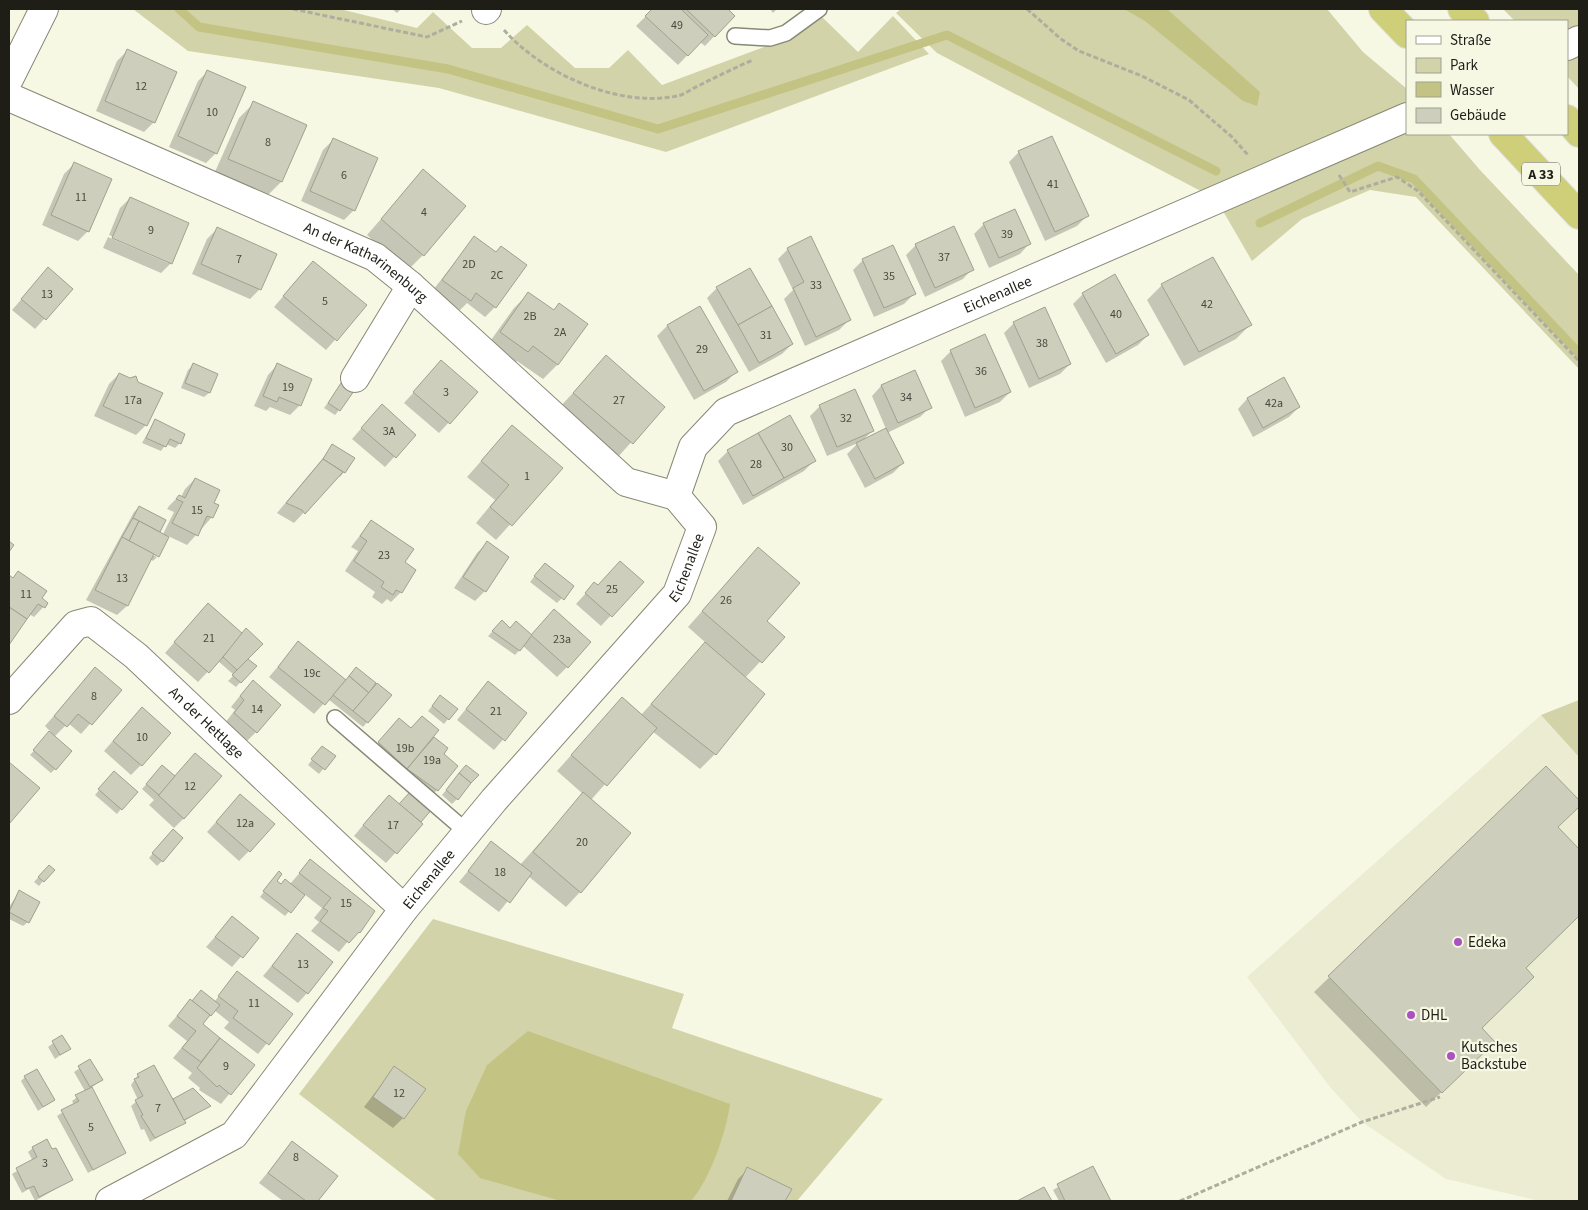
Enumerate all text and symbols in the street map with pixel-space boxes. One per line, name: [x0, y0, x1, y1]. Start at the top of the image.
house number: 49: [671, 17, 683, 34]
legend: [1406, 20, 1568, 135]
text: Straße: [1450, 30, 1491, 51]
text: Park: [1450, 55, 1479, 76]
house number: 12: [135, 78, 147, 95]
text: Wasser: [1450, 80, 1495, 101]
house number: 10: [206, 104, 218, 121]
text: Gebäude: [1450, 105, 1506, 126]
house number: 8: [265, 134, 271, 151]
road number: A 33: [1522, 162, 1560, 185]
house number: 6: [341, 167, 347, 184]
house number: 41: [1047, 176, 1059, 193]
house number: 11: [75, 189, 87, 206]
house number: 4: [421, 204, 427, 221]
street label: An der Katharinenburg: [300, 217, 432, 308]
house number: 9: [148, 222, 154, 239]
house number: 39: [1001, 226, 1013, 243]
house number: 37: [938, 249, 950, 266]
house number: 7: [236, 251, 242, 268]
house number: 2D: [462, 256, 476, 273]
house number: 2C: [491, 267, 504, 284]
house number: 35: [883, 268, 895, 285]
street label: Eichenallee: [960, 271, 1035, 319]
house number: 33: [810, 277, 822, 294]
house number: 13: [41, 286, 53, 303]
house number: 5: [322, 293, 328, 310]
house number: 42: [1201, 296, 1213, 313]
house number: 40: [1110, 306, 1122, 323]
house number: 2B: [523, 308, 537, 325]
house number: 2A: [554, 324, 567, 341]
house number: 31: [760, 327, 772, 344]
house number: 38: [1036, 335, 1048, 352]
house number: 29: [696, 341, 708, 358]
house number: 36: [975, 363, 987, 380]
house number: 19: [282, 379, 294, 396]
house number: 3: [443, 384, 449, 401]
house number: 34: [900, 389, 912, 406]
house number: 17a: [124, 392, 142, 409]
house number: 27: [613, 392, 625, 409]
house number: 42a: [1265, 395, 1283, 412]
house number: 32: [840, 410, 852, 427]
house number: 3A: [383, 423, 396, 440]
house number: 30: [781, 439, 793, 456]
house number: 28: [750, 456, 762, 473]
house number: 1: [524, 468, 530, 485]
house number: 15: [191, 502, 203, 519]
street label: Eichenallee: [664, 531, 710, 608]
house number: 23: [378, 547, 390, 564]
house number: 13: [116, 570, 128, 587]
house number: 25: [606, 581, 618, 598]
house number: 11: [20, 586, 32, 603]
house number: 26: [720, 592, 732, 609]
house number: 21: [203, 630, 215, 647]
house number: 23a: [553, 631, 571, 648]
house number: 19c: [303, 665, 321, 682]
street label: An der Hettlage: [164, 682, 248, 764]
house number: 8: [91, 688, 97, 705]
house number: 14: [251, 701, 263, 718]
house number: 21: [490, 703, 502, 720]
house number: 10: [136, 729, 148, 746]
house number: 19b: [396, 740, 415, 757]
house number: 19a: [423, 752, 441, 769]
house number: 12: [184, 778, 196, 795]
house number: 12a: [236, 815, 254, 832]
house number: 17: [387, 817, 399, 834]
house number: 20: [576, 834, 588, 851]
street label: Eichenallee: [398, 845, 460, 914]
house number: 18: [494, 864, 506, 881]
house number: 15: [340, 895, 352, 912]
place label: Edeka: [1468, 932, 1506, 953]
marker: Edeka: [1452, 936, 1464, 948]
house number: 13: [297, 956, 309, 973]
house number: 11: [248, 995, 260, 1012]
place label: DHL: [1421, 1005, 1447, 1026]
marker: DHL: [1405, 1009, 1417, 1021]
place label: Kutsches Backstube: [1461, 1037, 1527, 1075]
marker: Kutsches Backstube: [1445, 1050, 1457, 1062]
house number: 9: [223, 1058, 229, 1075]
house number: 12: [393, 1085, 405, 1102]
house number: 7: [155, 1100, 161, 1117]
house number: 5: [88, 1119, 94, 1136]
house number: 8: [293, 1149, 299, 1166]
house number: 3: [42, 1155, 48, 1172]

